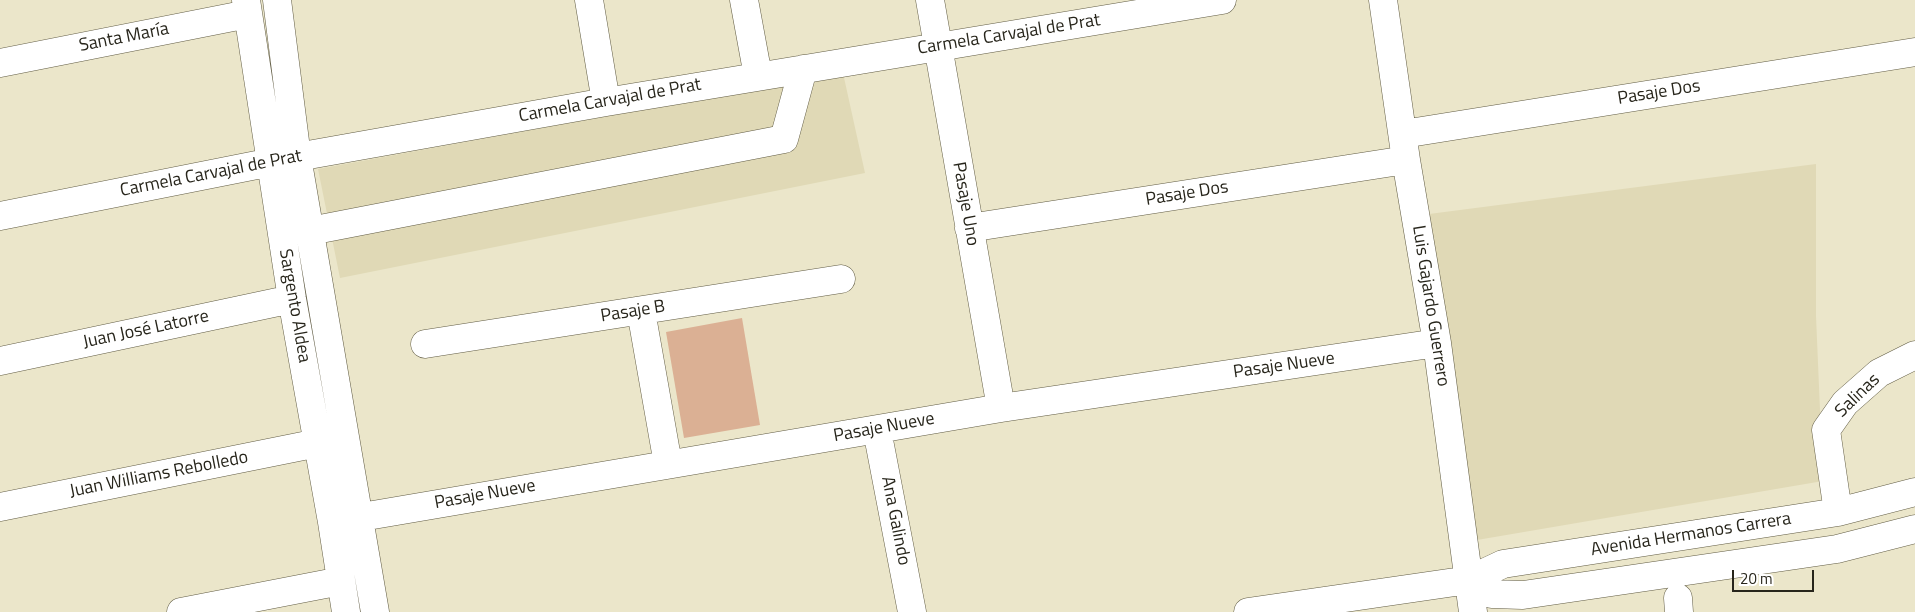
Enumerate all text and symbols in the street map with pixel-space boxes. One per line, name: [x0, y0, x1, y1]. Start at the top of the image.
street label: Carmela Carvajal de Prat: [916, 10, 1102, 60]
street label: Santa María: [77, 19, 171, 57]
street label: Carmela Carvajal de Prat: [517, 74, 703, 128]
street label: Pasaje Dos: [1616, 76, 1702, 110]
street label: Carmela Carvajal de Prat: [118, 146, 304, 202]
street label: Pasaje Uno: [947, 160, 983, 248]
street label: Pasaje Dos: [1144, 177, 1230, 211]
street label: Luis Gajardo Guerrero: [1407, 224, 1453, 388]
street label: Sargento Aldea: [273, 247, 315, 365]
street label: Pasaje B: [599, 296, 667, 328]
street label: Juan José Latorre: [81, 306, 211, 354]
street label: Pasaje Nueve: [1232, 348, 1336, 384]
street label: Salinas: [1831, 370, 1885, 422]
street label: Pasaje Nueve: [832, 408, 936, 448]
street label: Juan Williams Rebolledo: [68, 447, 250, 503]
street label: Pasaje Nueve: [433, 475, 537, 515]
street label: Ana Galindo: [876, 475, 914, 567]
street label: Avenida Hermanos Carrera: [1589, 508, 1793, 562]
scale bar: [1735, 560, 1818, 592]
text: 20 m: [1740, 567, 1773, 590]

